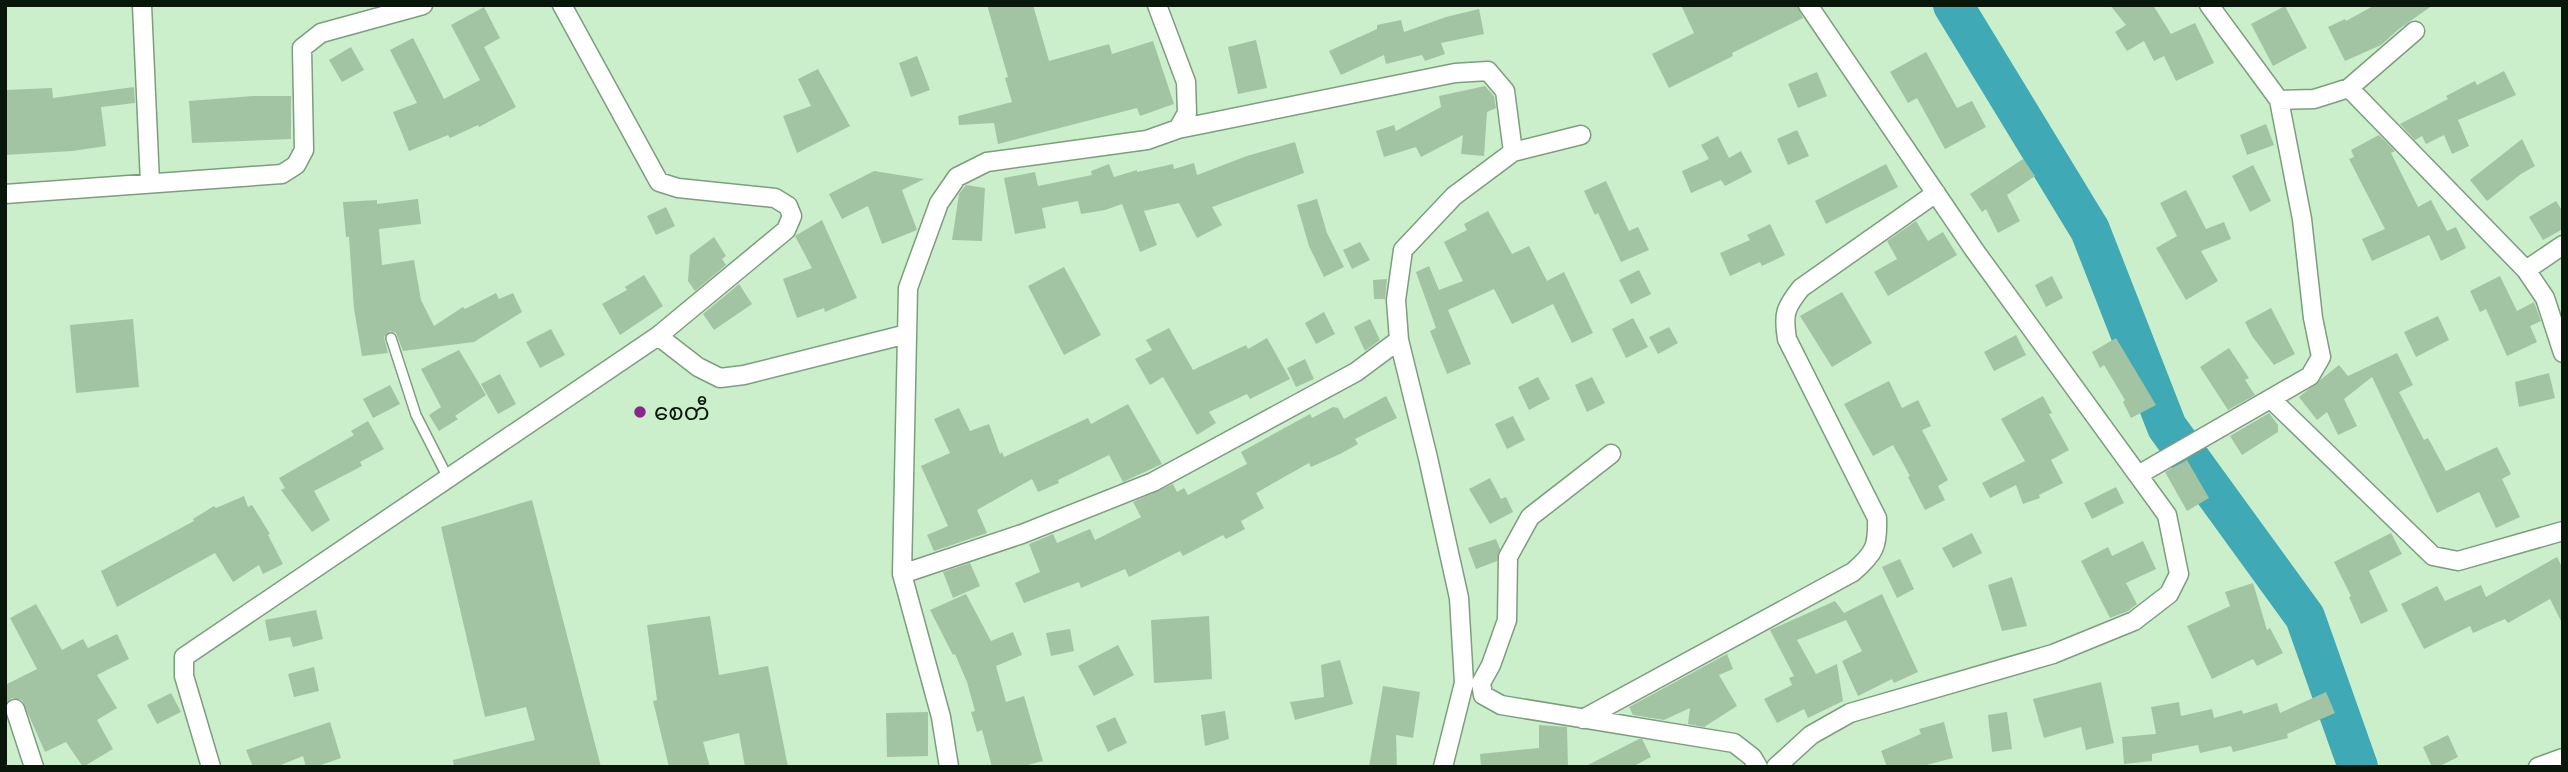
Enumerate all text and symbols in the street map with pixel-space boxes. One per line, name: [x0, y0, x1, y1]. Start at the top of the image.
place label: စေတီ: [654, 396, 710, 426]
marker: စေတီ: [632, 404, 648, 420]

